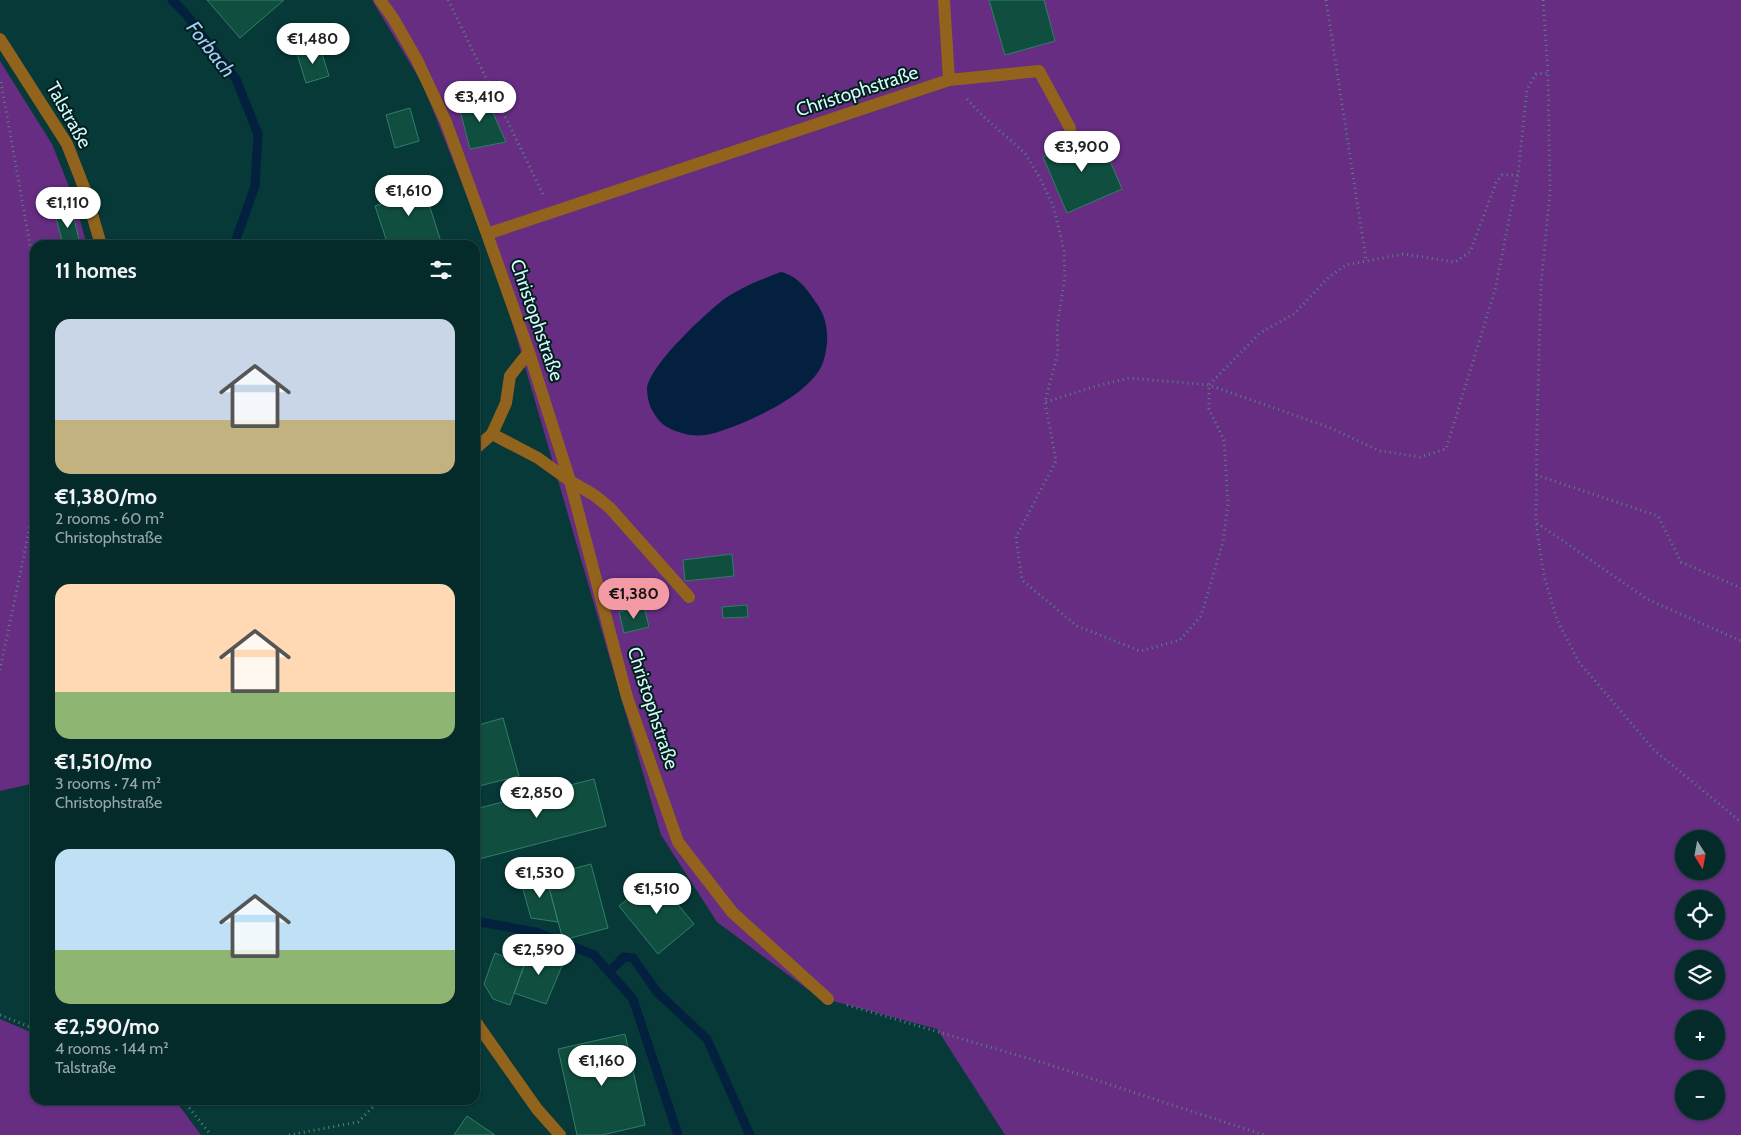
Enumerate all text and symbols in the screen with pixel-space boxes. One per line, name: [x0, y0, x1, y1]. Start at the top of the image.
water label: Forbach: [181, 16, 241, 82]
pin: €1,480: [272, 22, 354, 65]
text: €1,480: [288, 29, 338, 48]
street label: Christophstraße: [793, 60, 921, 122]
street label: Talstraße: [41, 78, 97, 152]
pin: €3,410: [439, 80, 521, 123]
text: €3,410: [455, 87, 505, 106]
pin: €3,900: [1041, 130, 1123, 173]
text: €3,900: [1055, 137, 1109, 156]
pin: €1,610: [368, 174, 450, 217]
text: €1,610: [386, 181, 432, 200]
pin: €1,110: [27, 186, 109, 229]
text: €1,110: [47, 193, 89, 212]
icon: filters: [427, 256, 455, 284]
street label: Christophstraße: [505, 256, 569, 384]
text: 11 homes: [55, 258, 137, 283]
icon: home: [210, 351, 300, 441]
text: €1,380/mo: [55, 484, 157, 509]
text: 2 rooms · 60 m²: [55, 509, 164, 528]
text: Christophstraße: [55, 528, 162, 547]
pin: €1,380: [593, 578, 675, 620]
text: €1,380: [609, 584, 659, 603]
icon: home: [210, 616, 300, 706]
street label: Christophstraße: [622, 644, 684, 772]
text: €1,510/mo: [55, 749, 152, 774]
text: 3 rooms · 74 m²: [55, 774, 161, 793]
pin: €2,850: [496, 776, 578, 819]
text: €2,850: [511, 783, 563, 802]
text: Christophstraße: [55, 793, 162, 812]
north arrow: [1675, 830, 1725, 880]
map controls: [1675, 830, 1725, 1120]
pin: €1,530: [499, 856, 581, 899]
text: €1,530: [516, 863, 564, 882]
pin: €1,510: [616, 872, 698, 915]
text: €1,510: [634, 879, 680, 898]
icon: home: [210, 881, 300, 971]
button: locate: [1675, 890, 1725, 940]
pin: €2,590: [498, 934, 580, 976]
text: €2,590: [513, 940, 565, 959]
button: layers: [1675, 950, 1725, 1000]
button: +: [1675, 1010, 1725, 1060]
text: €2,590/mo: [55, 1014, 159, 1039]
text: 4 rooms · 144 m²: [55, 1039, 169, 1058]
pin: €1,160: [561, 1044, 643, 1087]
text: €1,160: [579, 1051, 625, 1070]
text: Talstraße: [55, 1058, 116, 1077]
button: −: [1675, 1070, 1725, 1120]

